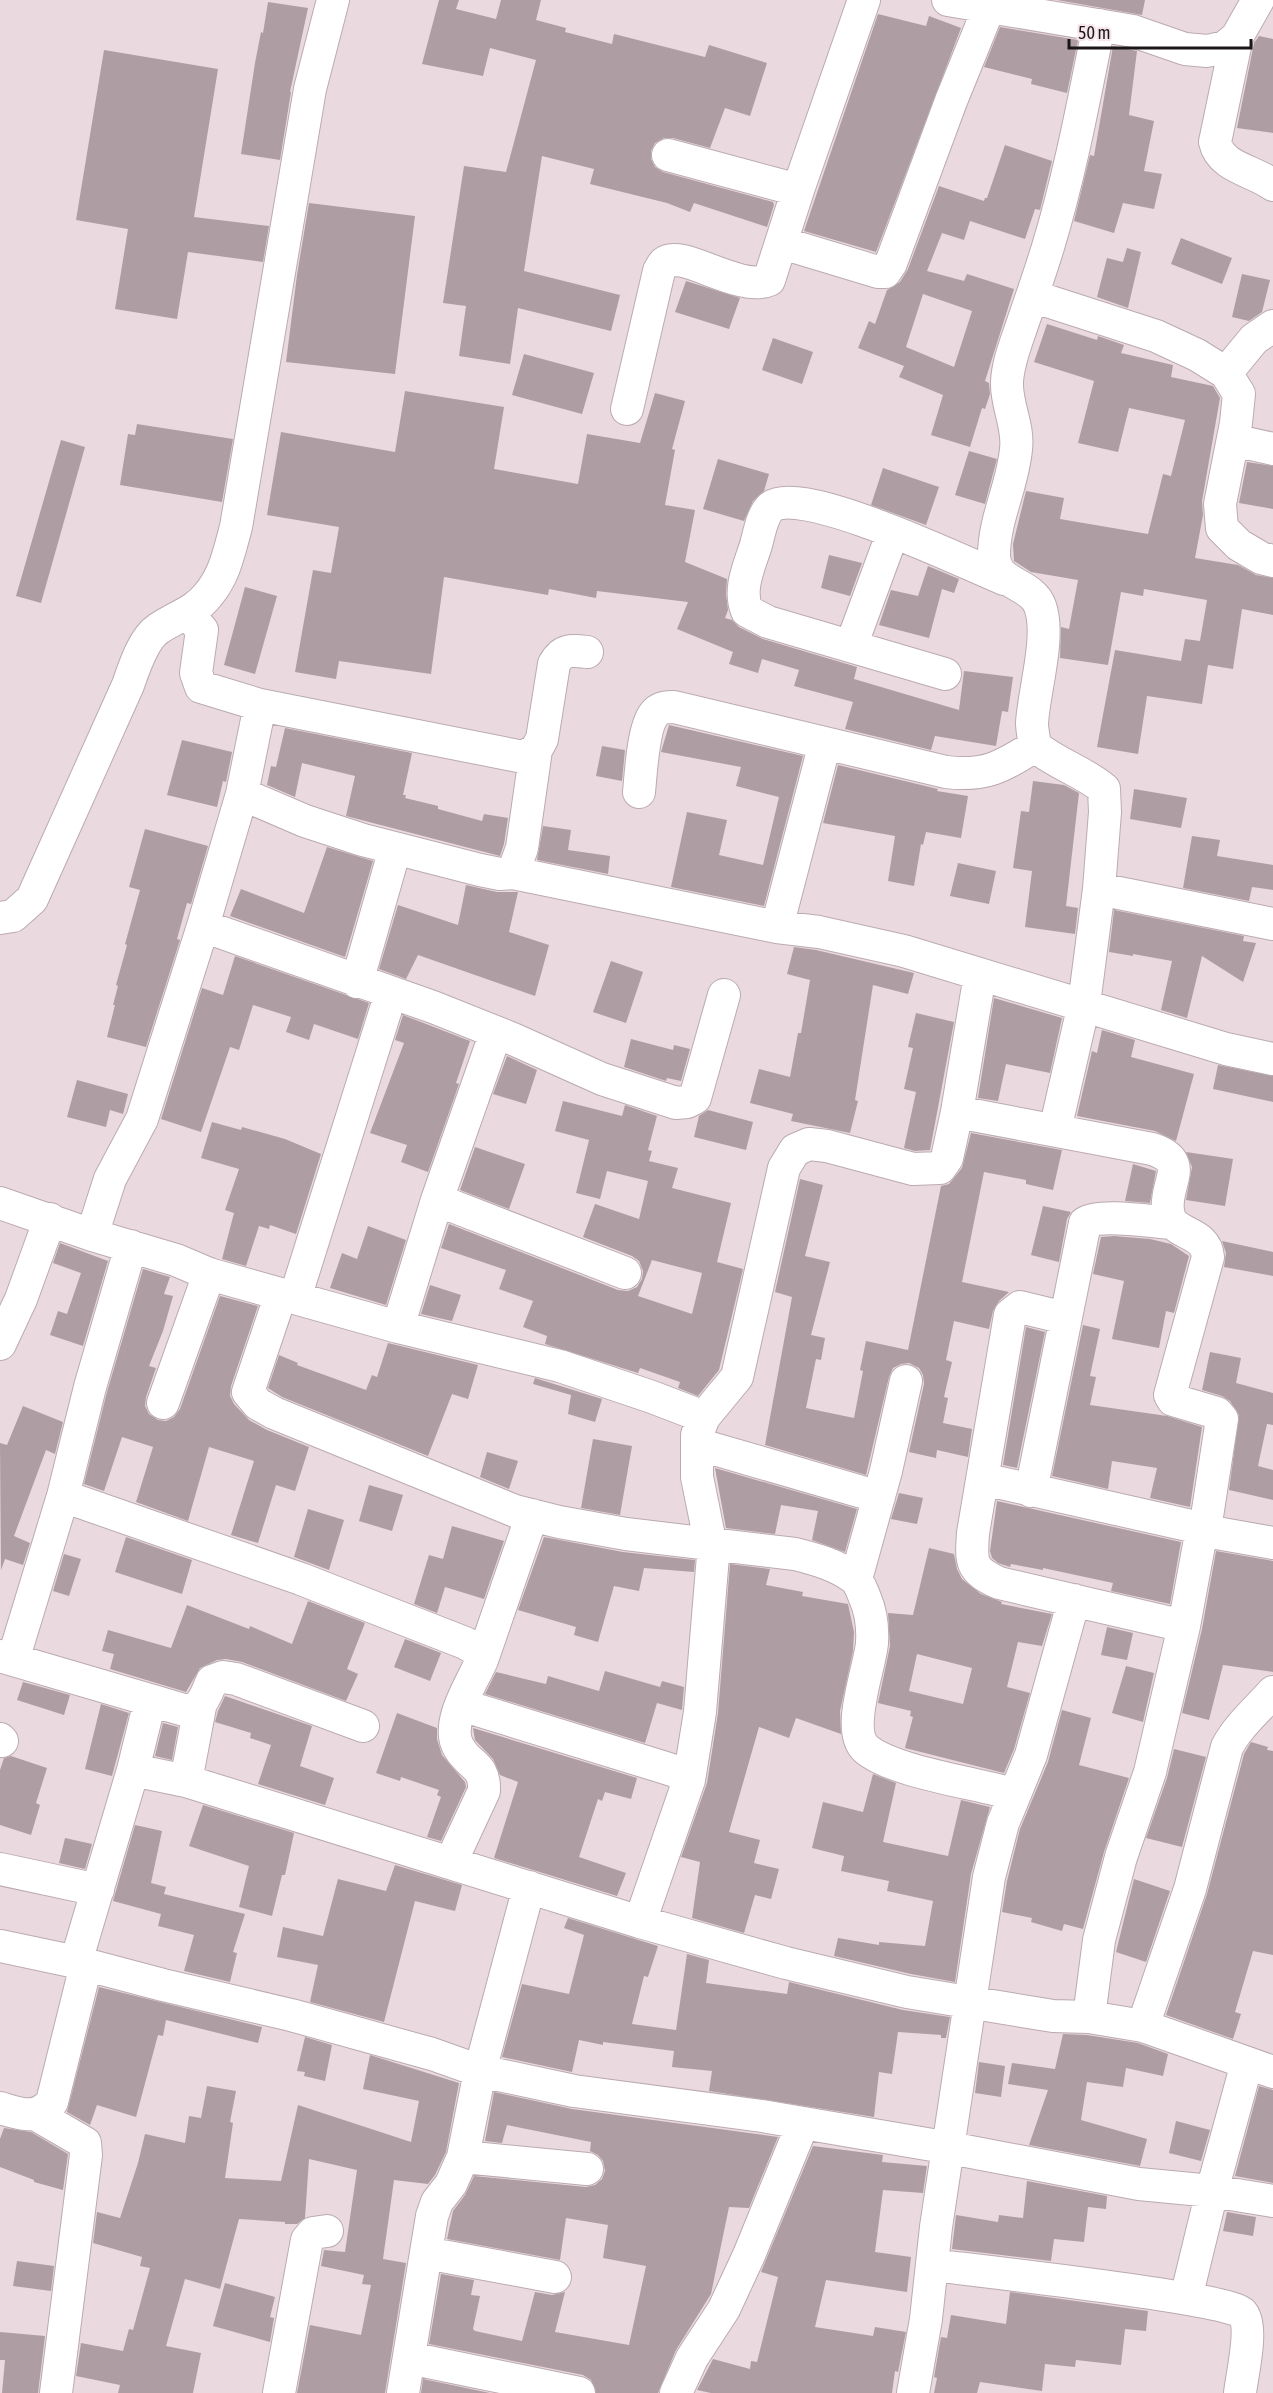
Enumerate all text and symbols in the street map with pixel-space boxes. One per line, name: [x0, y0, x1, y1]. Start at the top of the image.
scale bar: [1069, 12, 1250, 50]
text: 50 m: [1078, 22, 1110, 43]

